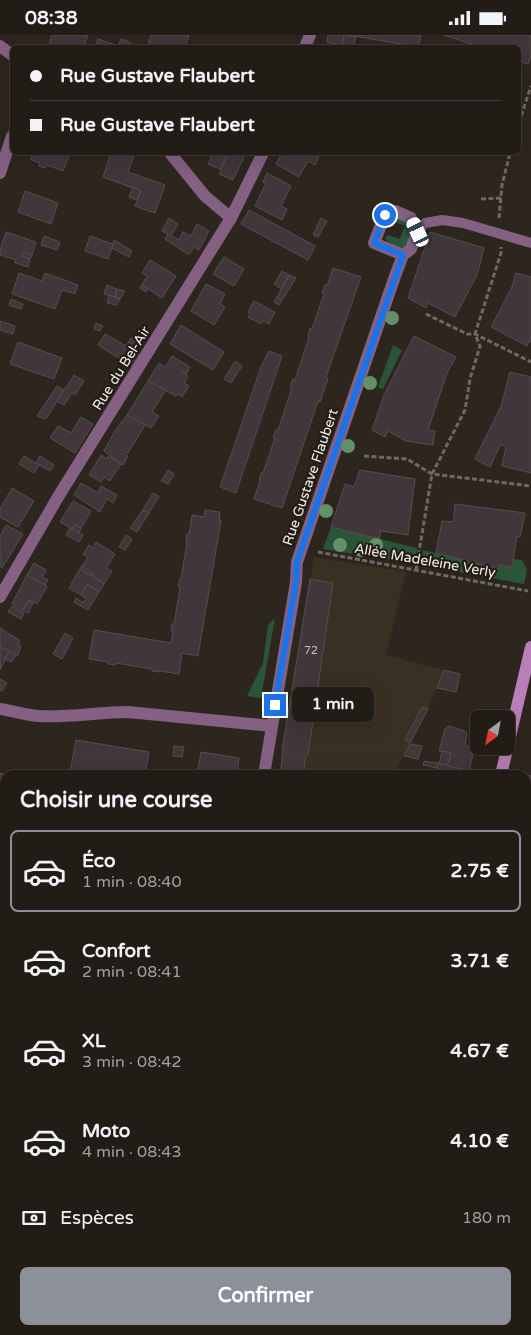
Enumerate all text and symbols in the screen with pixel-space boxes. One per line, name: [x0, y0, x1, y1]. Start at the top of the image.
text: 08:38: [25, 7, 78, 29]
text: Rue Gustave Flaubert: [60, 65, 255, 87]
text: Rue Gustave Flaubert: [60, 114, 255, 136]
route start: [374, 204, 396, 226]
car: [404, 215, 431, 249]
street label: Rue du Bel-Air: [89, 323, 154, 413]
street label: Rue Gustave Flaubert: [279, 406, 342, 548]
street label: Allée Madeleine Verly: [353, 540, 497, 581]
house number: 72: [304, 644, 318, 657]
callout: 1 min: [292, 687, 375, 723]
route end: [264, 694, 286, 716]
text: 1 min: [312, 694, 354, 714]
north arrow: [470, 710, 515, 755]
map controls: [470, 710, 515, 755]
text: Choisir une course: [20, 787, 213, 813]
icon: car: [22, 849, 67, 894]
text: Éco: [82, 850, 115, 872]
text: 2.75 €: [451, 860, 509, 882]
text: 1 min · 08:40: [82, 872, 181, 892]
icon: car: [22, 939, 67, 984]
text: Confort: [82, 940, 151, 962]
text: 3.71 €: [451, 950, 509, 972]
text: 2 min · 08:41: [82, 962, 181, 982]
icon: car: [22, 1029, 67, 1074]
text: XL: [82, 1030, 106, 1052]
text: 4.67 €: [450, 1040, 509, 1062]
text: 3 min · 08:42: [82, 1052, 181, 1072]
icon: car: [22, 1119, 67, 1164]
text: Moto: [82, 1120, 130, 1142]
text: 4.10 €: [450, 1130, 509, 1152]
text: 4 min · 08:43: [82, 1142, 181, 1162]
icon: cash: [20, 1204, 48, 1232]
text: Espèces: [60, 1207, 134, 1229]
text: 180 m: [462, 1208, 511, 1228]
button: Confirmer: [20, 1267, 511, 1325]

